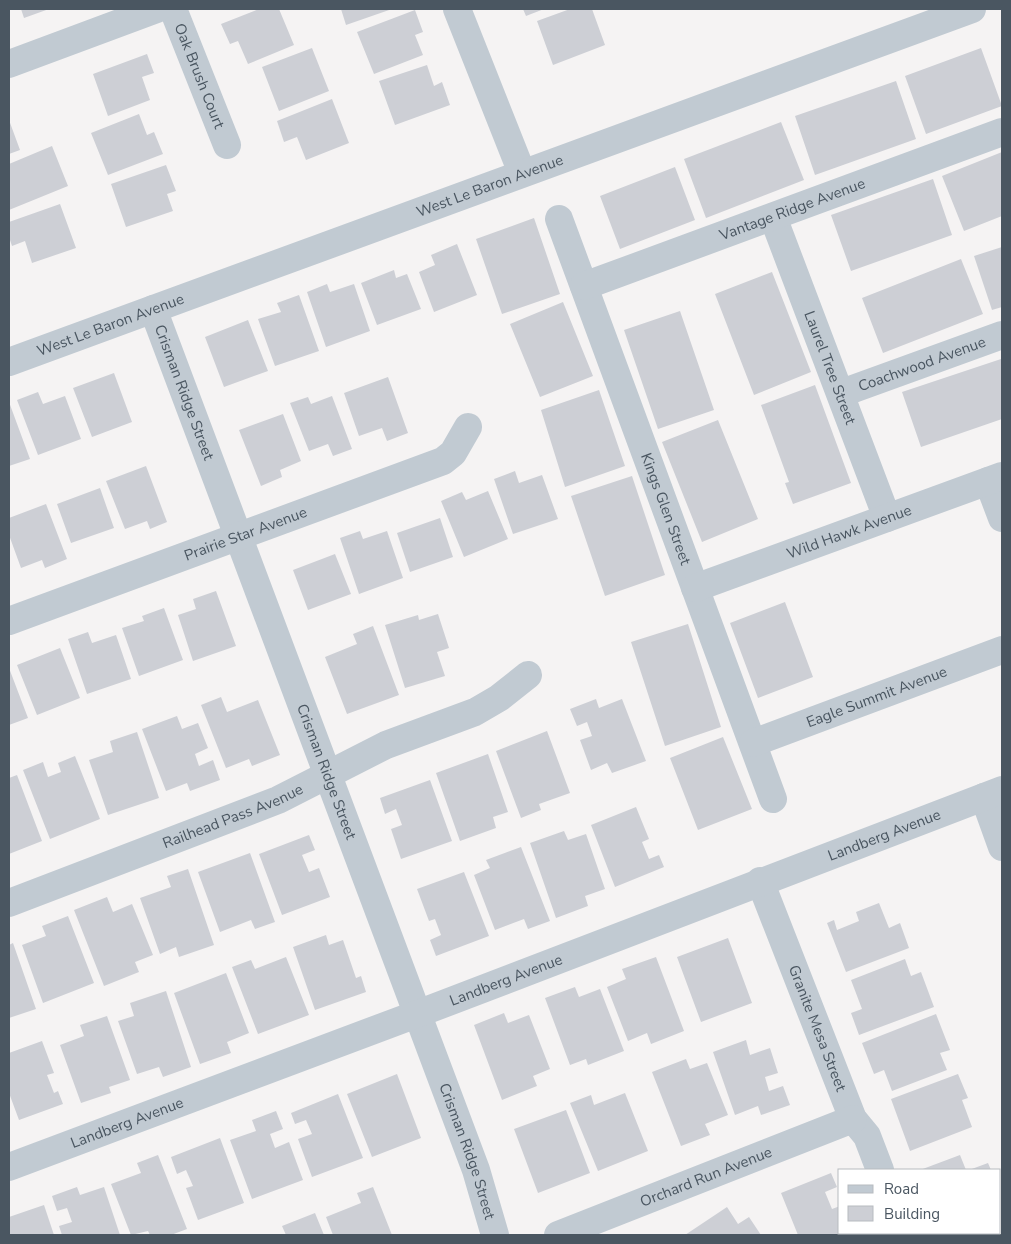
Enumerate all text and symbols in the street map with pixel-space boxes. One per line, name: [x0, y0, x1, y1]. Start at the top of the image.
street label: Oak Brush Court: [170, 20, 230, 132]
street label: West Le Baron Avenue: [414, 150, 566, 222]
street label: Vantage Ridge Avenue: [716, 173, 868, 246]
street label: West Le Baron Avenue: [34, 289, 187, 361]
street label: Laurel Tree Street: [799, 308, 861, 428]
street label: Crisman Ridge Street: [150, 322, 219, 464]
street label: Coachwood Avenue: [855, 332, 988, 396]
street label: Kings Glen Street: [636, 450, 696, 568]
street label: Wild Hawk Avenue: [784, 500, 914, 564]
street label: Prairie Star Avenue: [181, 502, 310, 566]
street label: Eagle Summit Avenue: [804, 661, 950, 732]
street label: Crisman Ridge Street: [292, 701, 361, 843]
street label: Railhead Pass Avenue: [160, 779, 306, 853]
street label: Landberg Avenue: [825, 804, 943, 866]
street label: Landberg Avenue: [447, 949, 565, 1011]
street label: Granite Mesa Street: [784, 962, 851, 1095]
street label: Crisman Ridge Street: [434, 1080, 500, 1223]
street label: Landberg Avenue: [68, 1092, 186, 1153]
street label: Orchard Run Avenue: [637, 1142, 775, 1212]
legend: [838, 1169, 1001, 1234]
text: Road: [884, 1179, 919, 1199]
text: Building: [884, 1204, 940, 1224]

